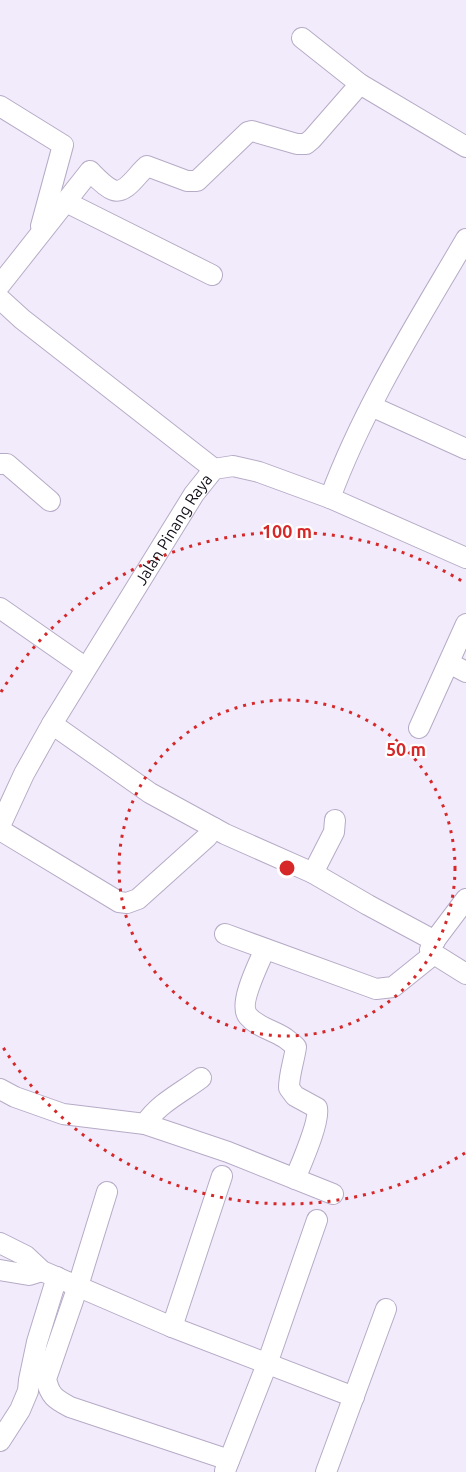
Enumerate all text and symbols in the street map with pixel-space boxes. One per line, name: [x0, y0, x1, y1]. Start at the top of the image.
street label: Jalan Pinang Raya: [131, 470, 216, 588]
text: 100 m: [262, 521, 312, 541]
text: 50 m: [386, 739, 426, 759]
centre of rings: [277, 858, 297, 878]

